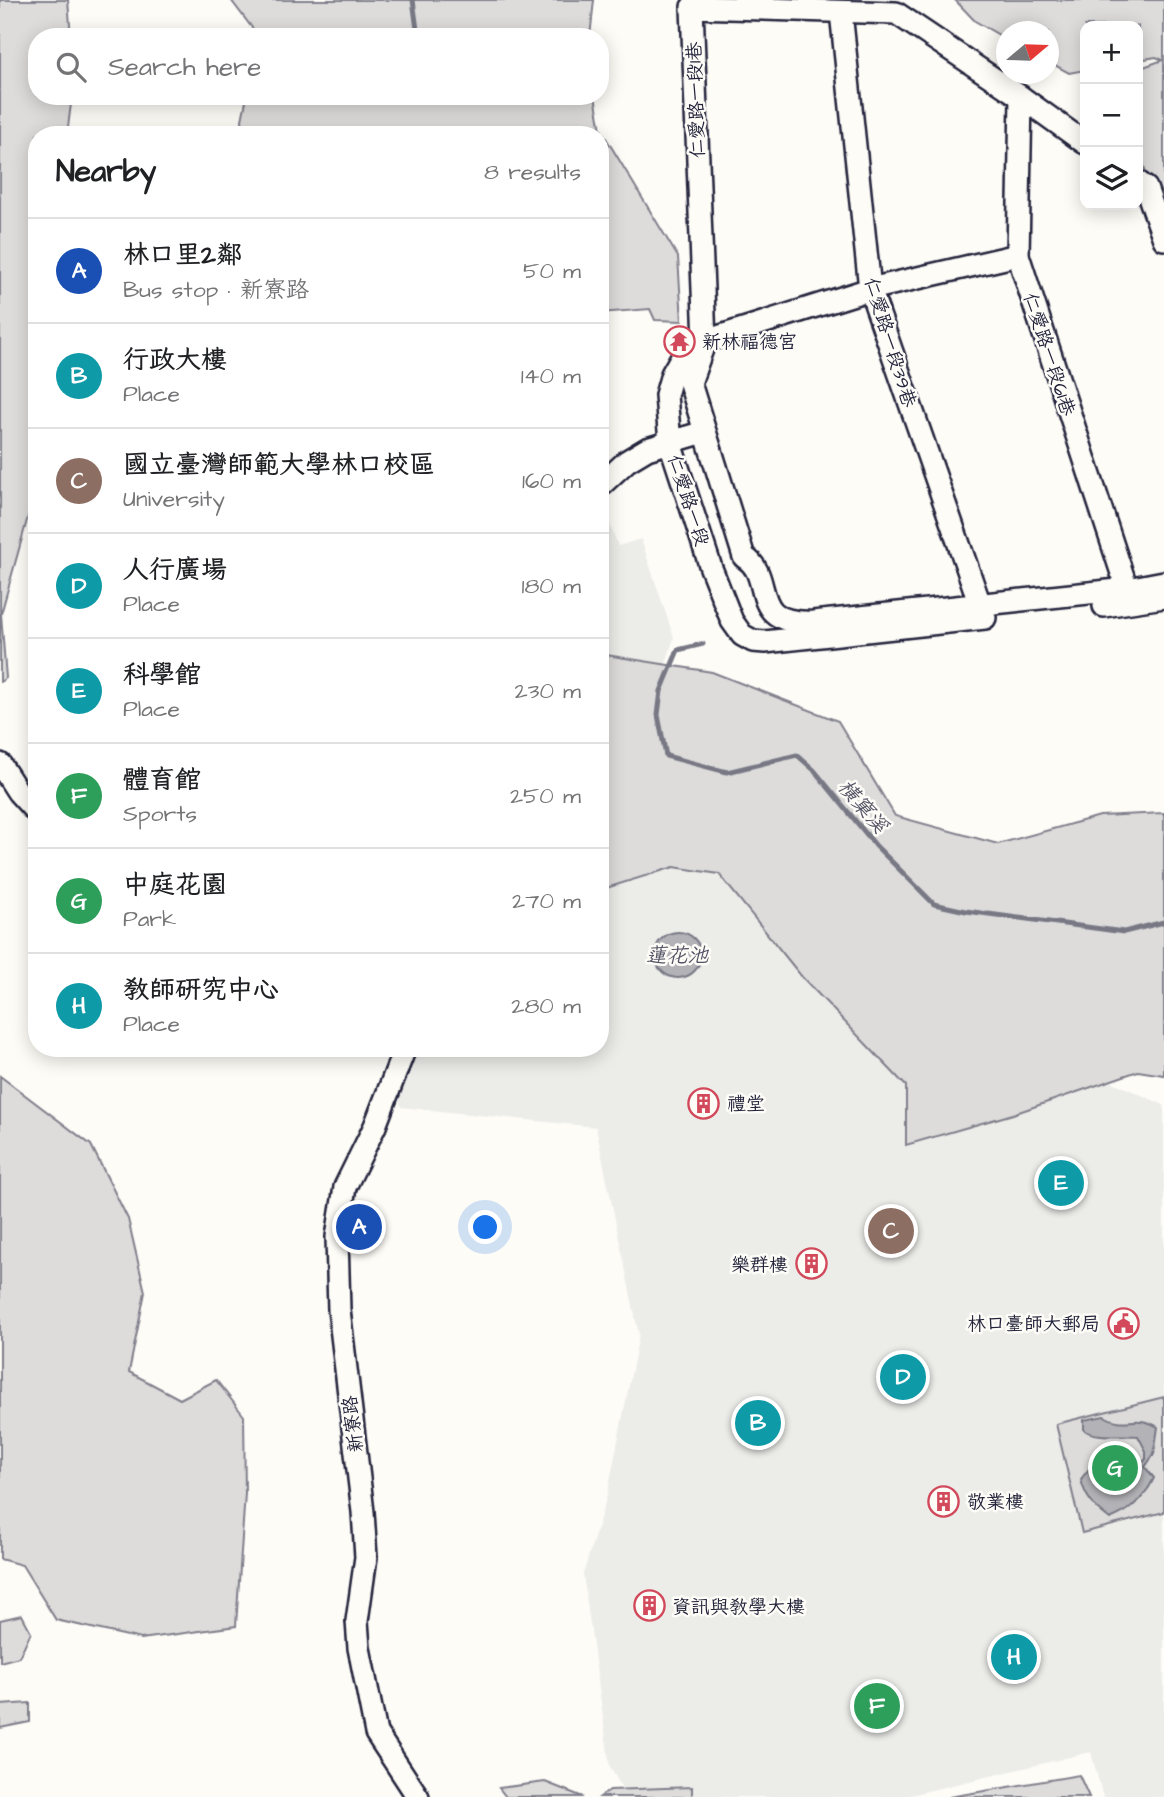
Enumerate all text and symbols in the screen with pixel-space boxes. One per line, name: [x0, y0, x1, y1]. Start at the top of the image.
north arrow: [996, 21, 1059, 84]
map controls: [1080, 21, 1143, 210]
button: +: [1080, 21, 1143, 84]
search box: [28, 28, 609, 105]
street label: 仁愛路一段1巷: [681, 41, 712, 159]
icon: search: [52, 48, 90, 86]
text: Search here: [108, 49, 261, 85]
button: −: [1080, 84, 1143, 147]
button: layers: [1080, 147, 1143, 210]
text: Nearby: [56, 151, 156, 193]
text: 8 results: [484, 156, 581, 188]
text: 林口里2鄰: [123, 237, 242, 273]
text: A: [72, 255, 86, 287]
text: 50 m: [523, 255, 581, 287]
text: Bus stop · 新寮路: [123, 274, 309, 306]
street label: 仁愛路一段39巷: [857, 274, 922, 411]
street label: 仁愛路一段61巷: [1016, 289, 1081, 420]
temple icon: 新林福德宮: [662, 324, 696, 358]
place label: 新林福德宮: [702, 329, 797, 356]
text: 行政大樓: [123, 342, 227, 378]
text: B: [71, 360, 87, 392]
text: 140 m: [521, 360, 581, 392]
text: Place: [123, 378, 180, 410]
text: 國立臺灣師範大學林口校區: [123, 447, 435, 483]
street label: 仁愛路一段: [660, 451, 715, 550]
text: C: [71, 465, 87, 497]
text: 160 m: [522, 465, 581, 497]
text: University: [123, 483, 225, 515]
text: 人行廣場: [123, 552, 227, 588]
text: D: [72, 570, 86, 602]
text: 180 m: [522, 570, 581, 602]
text: Place: [123, 588, 180, 620]
text: 科學館: [123, 657, 201, 693]
text: E: [72, 675, 86, 707]
text: 230 m: [515, 675, 581, 707]
text: Place: [123, 693, 180, 725]
text: 體育館: [123, 762, 201, 798]
water label: 橫窠溪: [831, 773, 895, 840]
text: F: [71, 780, 87, 812]
text: 250 m: [510, 780, 581, 812]
text: Sports: [123, 798, 197, 830]
text: 中庭花園: [123, 867, 227, 903]
text: G: [71, 885, 87, 917]
text: 270 m: [512, 885, 581, 917]
text: Park: [123, 903, 176, 935]
water label: 蓮花池: [646, 941, 709, 970]
text: 教師研究中心: [123, 972, 279, 1008]
text: H: [72, 990, 86, 1022]
text: 280 m: [511, 990, 581, 1022]
text: Place: [123, 1008, 180, 1040]
building icon: 禮堂: [687, 1086, 721, 1120]
place label: 禮堂: [727, 1091, 765, 1118]
pin: E: [1038, 1157, 1084, 1209]
pin: A: [336, 1201, 382, 1253]
pin: C: [868, 1205, 914, 1257]
your location: [468, 1210, 502, 1244]
building icon: 樂群樓: [794, 1247, 828, 1281]
place label: 樂群樓: [731, 1252, 788, 1279]
public building icon: 林口臺師大郵局: [1106, 1306, 1140, 1340]
place label: 林口臺師大郵局: [967, 1311, 1100, 1338]
pin: D: [880, 1351, 926, 1403]
street label: 新寮路: [337, 1394, 370, 1454]
pin: B: [735, 1397, 781, 1449]
pin: G: [1092, 1442, 1138, 1494]
building icon: 敬業樓: [927, 1484, 961, 1518]
place label: 敬業樓: [967, 1489, 1024, 1516]
building icon: 資訊與教學大樓: [632, 1589, 666, 1623]
place label: 資訊與教學大樓: [672, 1594, 805, 1621]
pin: H: [991, 1631, 1037, 1683]
pin: F: [854, 1680, 900, 1732]

